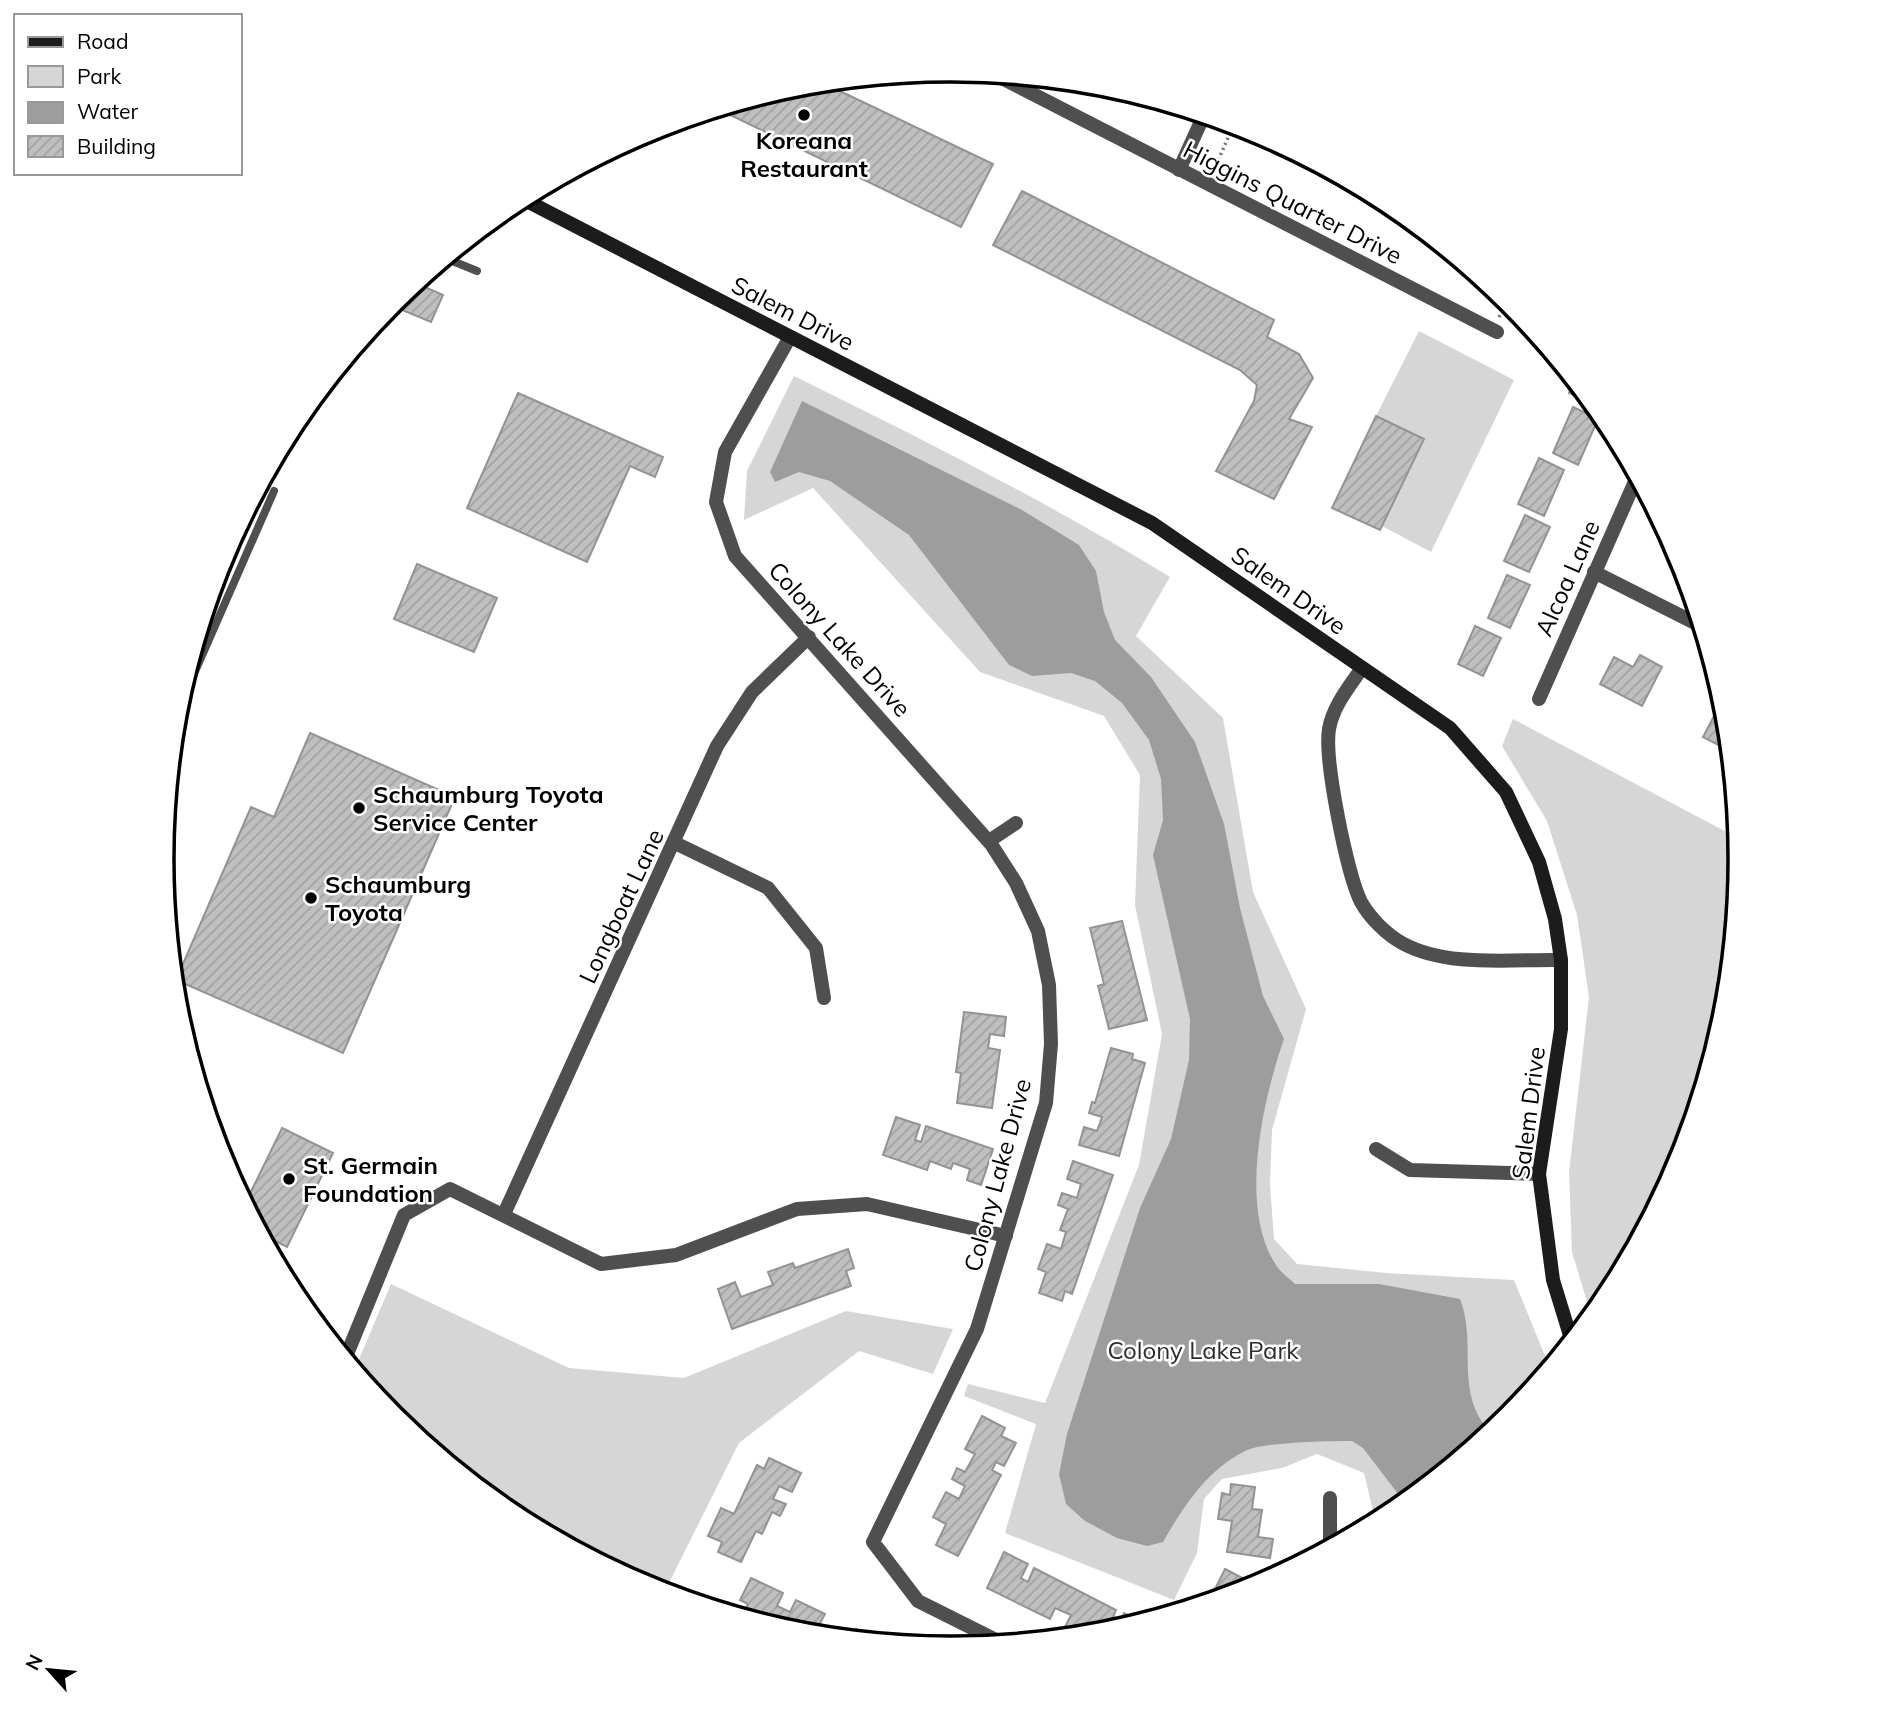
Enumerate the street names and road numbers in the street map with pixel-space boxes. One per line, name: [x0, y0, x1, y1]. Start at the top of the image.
street label: Higgins Quarter Drive: [1179, 134, 1407, 270]
street label: Salem Drive: [727, 269, 859, 357]
street label: Alcoa Lane: [1528, 515, 1606, 641]
street label: Salem Drive: [1226, 539, 1352, 641]
street label: Colony Lake Drive: [762, 555, 918, 723]
street label: Longboat Lane: [572, 824, 670, 988]
street label: Salem Drive: [1505, 1045, 1551, 1181]
street label: Colony Lake Drive: [957, 1075, 1037, 1275]

